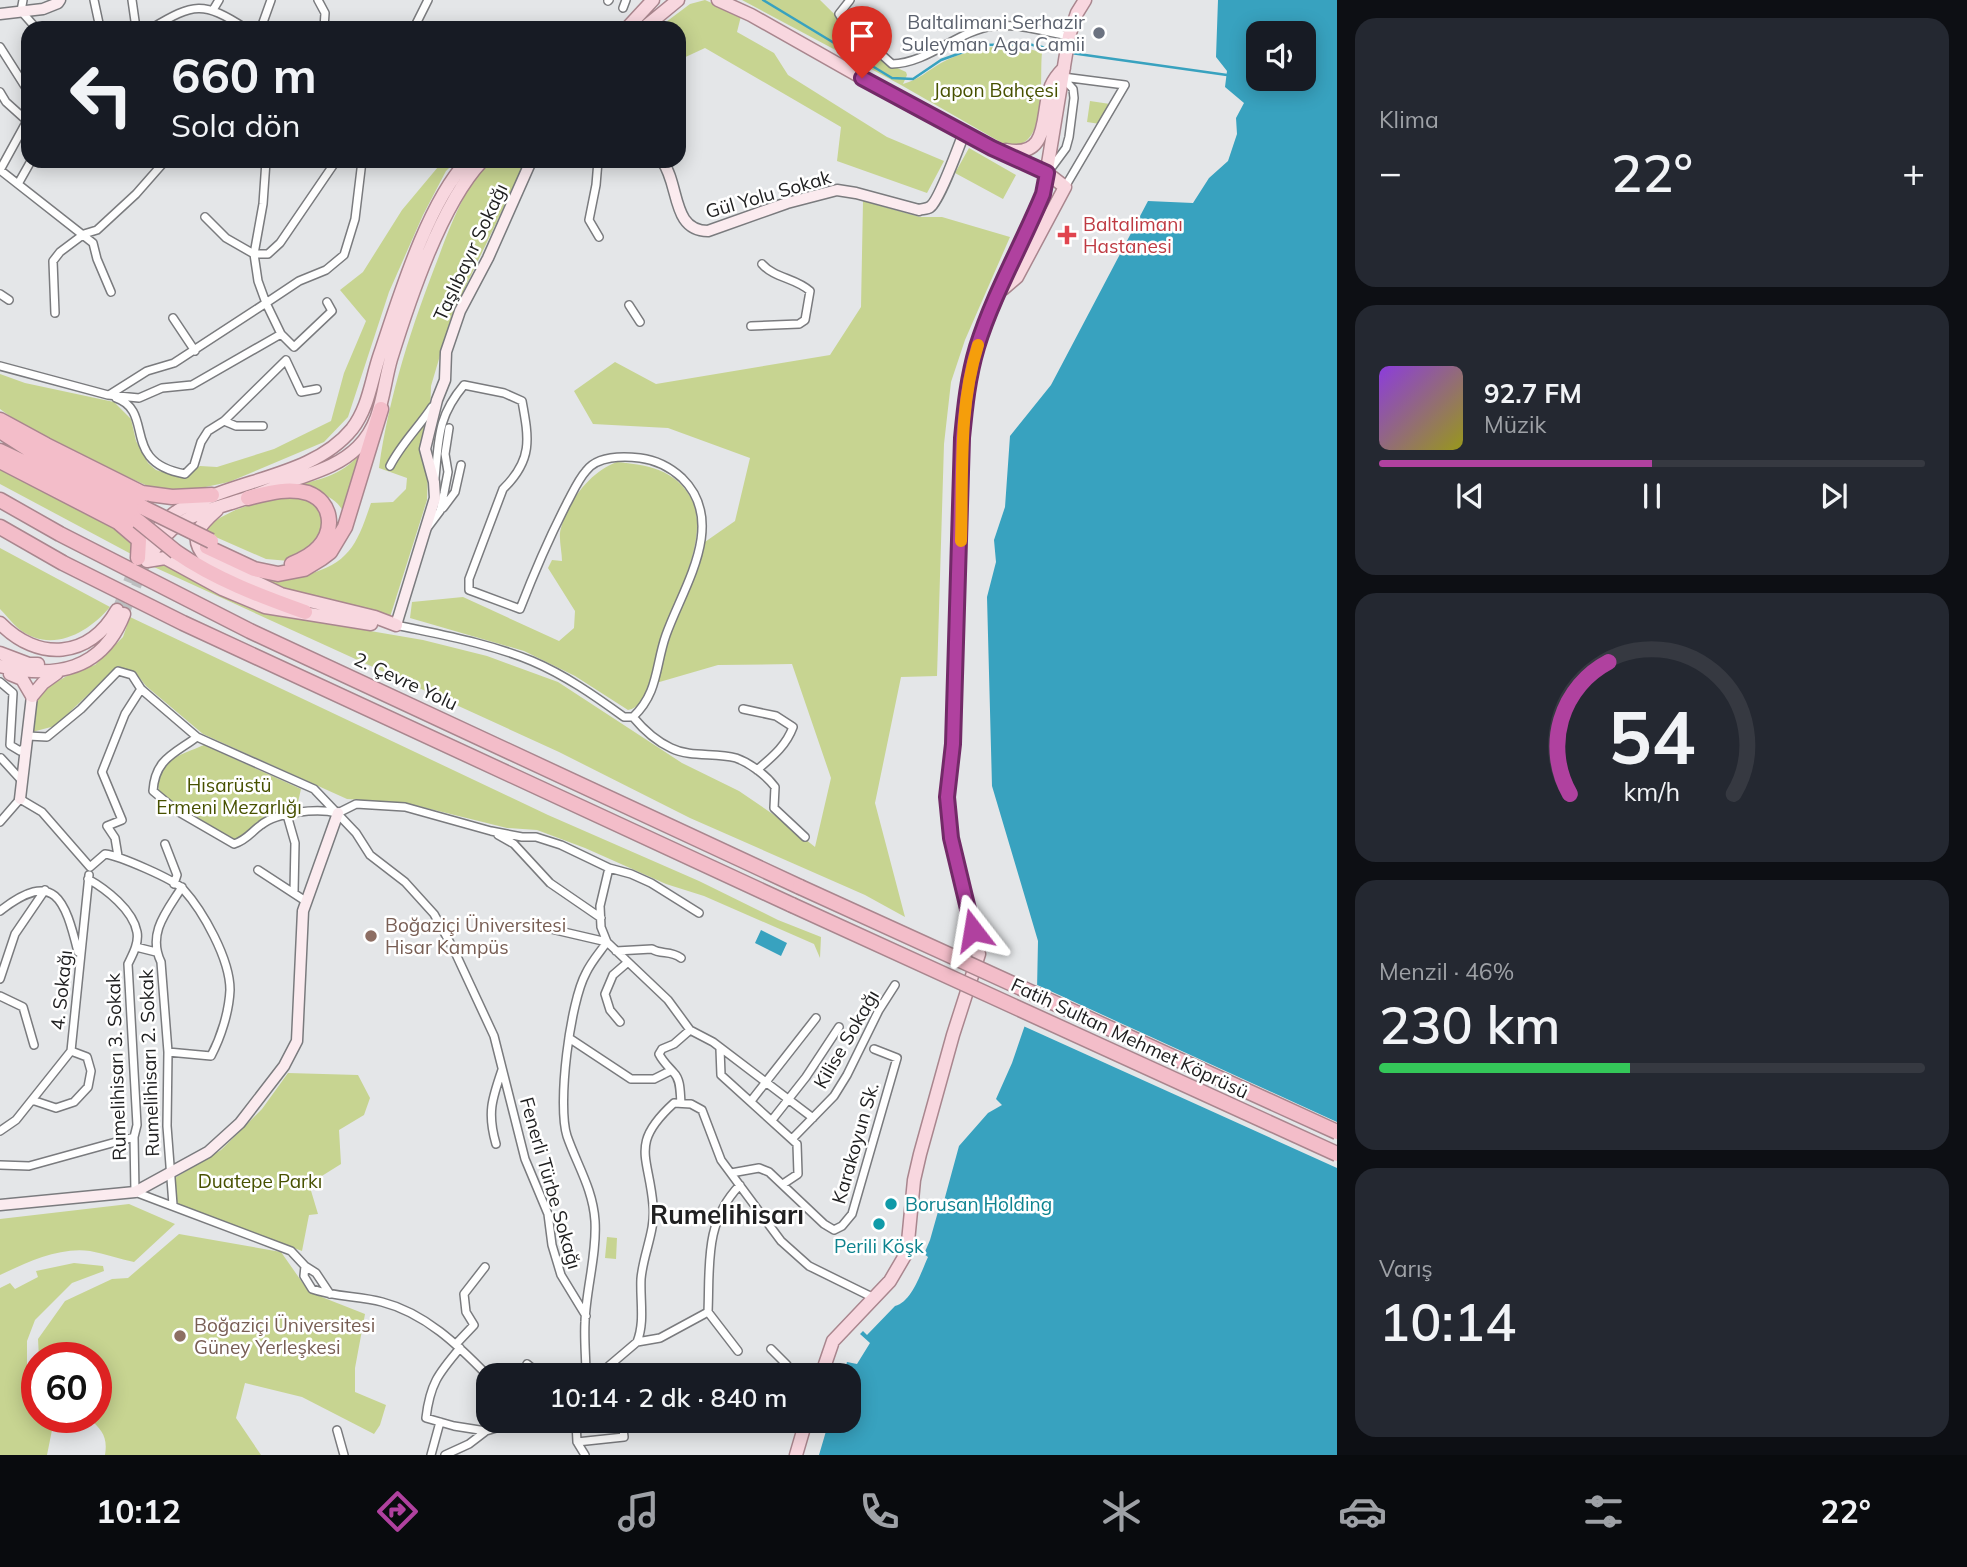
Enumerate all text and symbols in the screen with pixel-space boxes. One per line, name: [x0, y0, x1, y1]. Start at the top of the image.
pin: [832, 6, 892, 78]
place label: Baltalimani Serhazir Suleyman Aga Camii: [902, 10, 1085, 56]
icon: arrive: [843, 17, 881, 55]
map controls: [1246, 21, 1316, 91]
button: sound: [1246, 21, 1316, 91]
marker: Baltalimani Serhazir Suleyman Aga Camii: [1091, 25, 1107, 41]
text: 660 m: [171, 44, 317, 105]
icon: left: [56, 49, 147, 140]
park label: Japon Bahçesi: [934, 78, 1058, 102]
text: Sola dön: [171, 105, 301, 145]
text: Klima: [1379, 105, 1439, 134]
text: 22°: [1611, 140, 1693, 205]
text: −: [1379, 148, 1402, 196]
text: +: [1902, 148, 1925, 196]
street label: Gül Yolu Sokak: [703, 165, 834, 223]
street label: Taşlıbayır Sokağı: [428, 179, 512, 325]
place label: Baltalimanı Hastanesi: [1083, 212, 1183, 258]
marker: Baltalimanı Hastanesi: [1057, 225, 1077, 245]
text: 92.7 FM: [1484, 377, 1582, 410]
text: Müzik: [1484, 410, 1546, 439]
icon: previous: [1451, 477, 1489, 515]
icon: pause: [1633, 477, 1671, 515]
icon: next: [1815, 477, 1853, 515]
street label: 2. Çevre Yolu: [350, 647, 462, 715]
text: 54: [1608, 691, 1696, 782]
park label: Hisarüstü Ermeni Mezarlığı: [156, 773, 302, 819]
text: km/h: [1624, 775, 1680, 806]
position arrow: [936, 893, 1010, 967]
place label: Boğaziçi Üniversitesi Hisar Kampüs: [385, 913, 566, 959]
marker: Boğaziçi Üniversitesi Hisar Kampüs: [363, 928, 379, 944]
street label: 4. Sokağı: [45, 949, 77, 1031]
text: Menzil · 46%: [1379, 957, 1514, 986]
street label: Rumelihisarı 2. Sokak: [134, 969, 164, 1157]
street label: Fatih Sultan Mehmet Köprüsü: [1007, 972, 1253, 1104]
street label: Rumelihisarı 3. Sokak: [101, 973, 131, 1161]
street label: Kilise Sokağı: [808, 985, 884, 1093]
text: 230 km: [1379, 992, 1560, 1057]
street label: Karakoyun Sk.: [826, 1080, 884, 1206]
street label: Fenerli Türbe Sokağı: [515, 1094, 587, 1272]
park label: Duatepe Parkı: [198, 1169, 322, 1193]
place label: Borusan Holding: [905, 1192, 1052, 1216]
marker: Borusan Holding: [883, 1196, 899, 1212]
district label: Rumelihisarı: [650, 1198, 804, 1231]
marker: Perili Köşk: [871, 1216, 887, 1232]
place label: Perili Köşk: [834, 1234, 924, 1258]
text: Varış: [1379, 1254, 1433, 1283]
text: 10:14: [1379, 1289, 1516, 1354]
place label: Boğaziçi Üniversitesi Güney Yerleşkesi: [194, 1313, 375, 1359]
marker: Boğaziçi Üniversitesi Güney Yerleşkesi: [172, 1328, 188, 1344]
speed limit sign: 60: [21, 1342, 112, 1433]
text: 10:14 · 2 dk · 840 m: [550, 1381, 787, 1414]
icon: directions: [373, 1487, 422, 1536]
icon: music: [614, 1487, 663, 1536]
icon: phone: [855, 1487, 904, 1536]
icon: climate: [1097, 1487, 1146, 1536]
icon: car: [1338, 1487, 1387, 1536]
icon: filters: [1579, 1487, 1628, 1536]
text: 10:12: [96, 1491, 181, 1531]
text: 22°: [1820, 1491, 1871, 1531]

